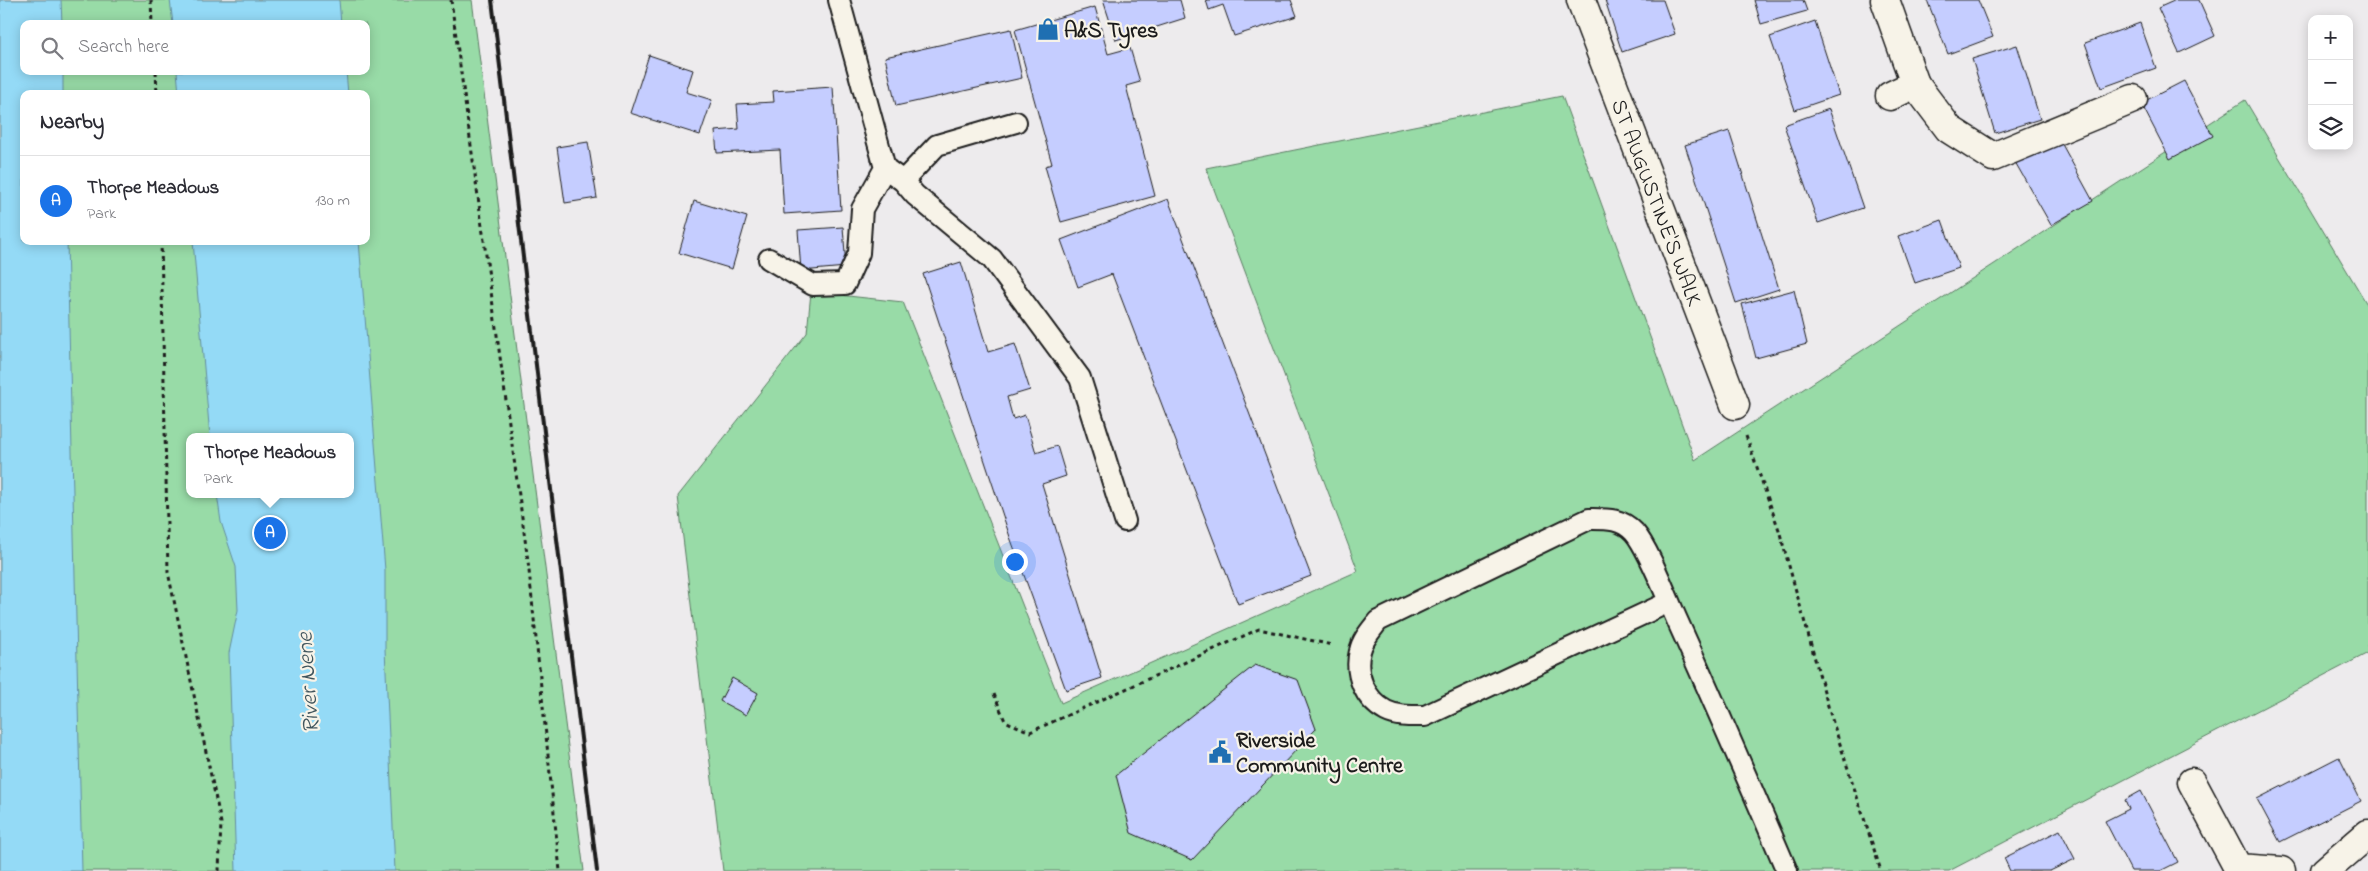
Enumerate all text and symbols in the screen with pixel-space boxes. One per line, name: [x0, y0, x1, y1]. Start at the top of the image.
map controls: [2308, 15, 2353, 150]
button: +: [2308, 15, 2353, 60]
shop icon: A&S Tyres: [1035, 16, 1061, 42]
place label: A&S Tyres: [1064, 16, 1158, 49]
search box: [20, 20, 370, 75]
icon: search: [38, 34, 66, 62]
text: Search here: [78, 34, 169, 61]
button: −: [2308, 60, 2353, 105]
street label: ST AUGUSTINE'S WALK: [1601, 95, 1709, 311]
button: layers: [2308, 105, 2353, 150]
text: Nearby: [40, 108, 104, 138]
text: Thorpe Meadows: [87, 175, 219, 202]
text: A: [51, 189, 61, 213]
text: 130 m: [315, 189, 350, 213]
text: Park: [87, 202, 116, 226]
popup: [186, 433, 354, 498]
text: Thorpe Meadows: [204, 440, 336, 467]
text: Park: [204, 467, 233, 491]
pin: A: [254, 514, 286, 552]
your location: [1002, 549, 1028, 575]
water label: River Nene: [288, 630, 330, 735]
place label: Riverside Community Centre: [1236, 726, 1404, 784]
public building icon: Riverside Community Centre: [1207, 739, 1233, 765]

